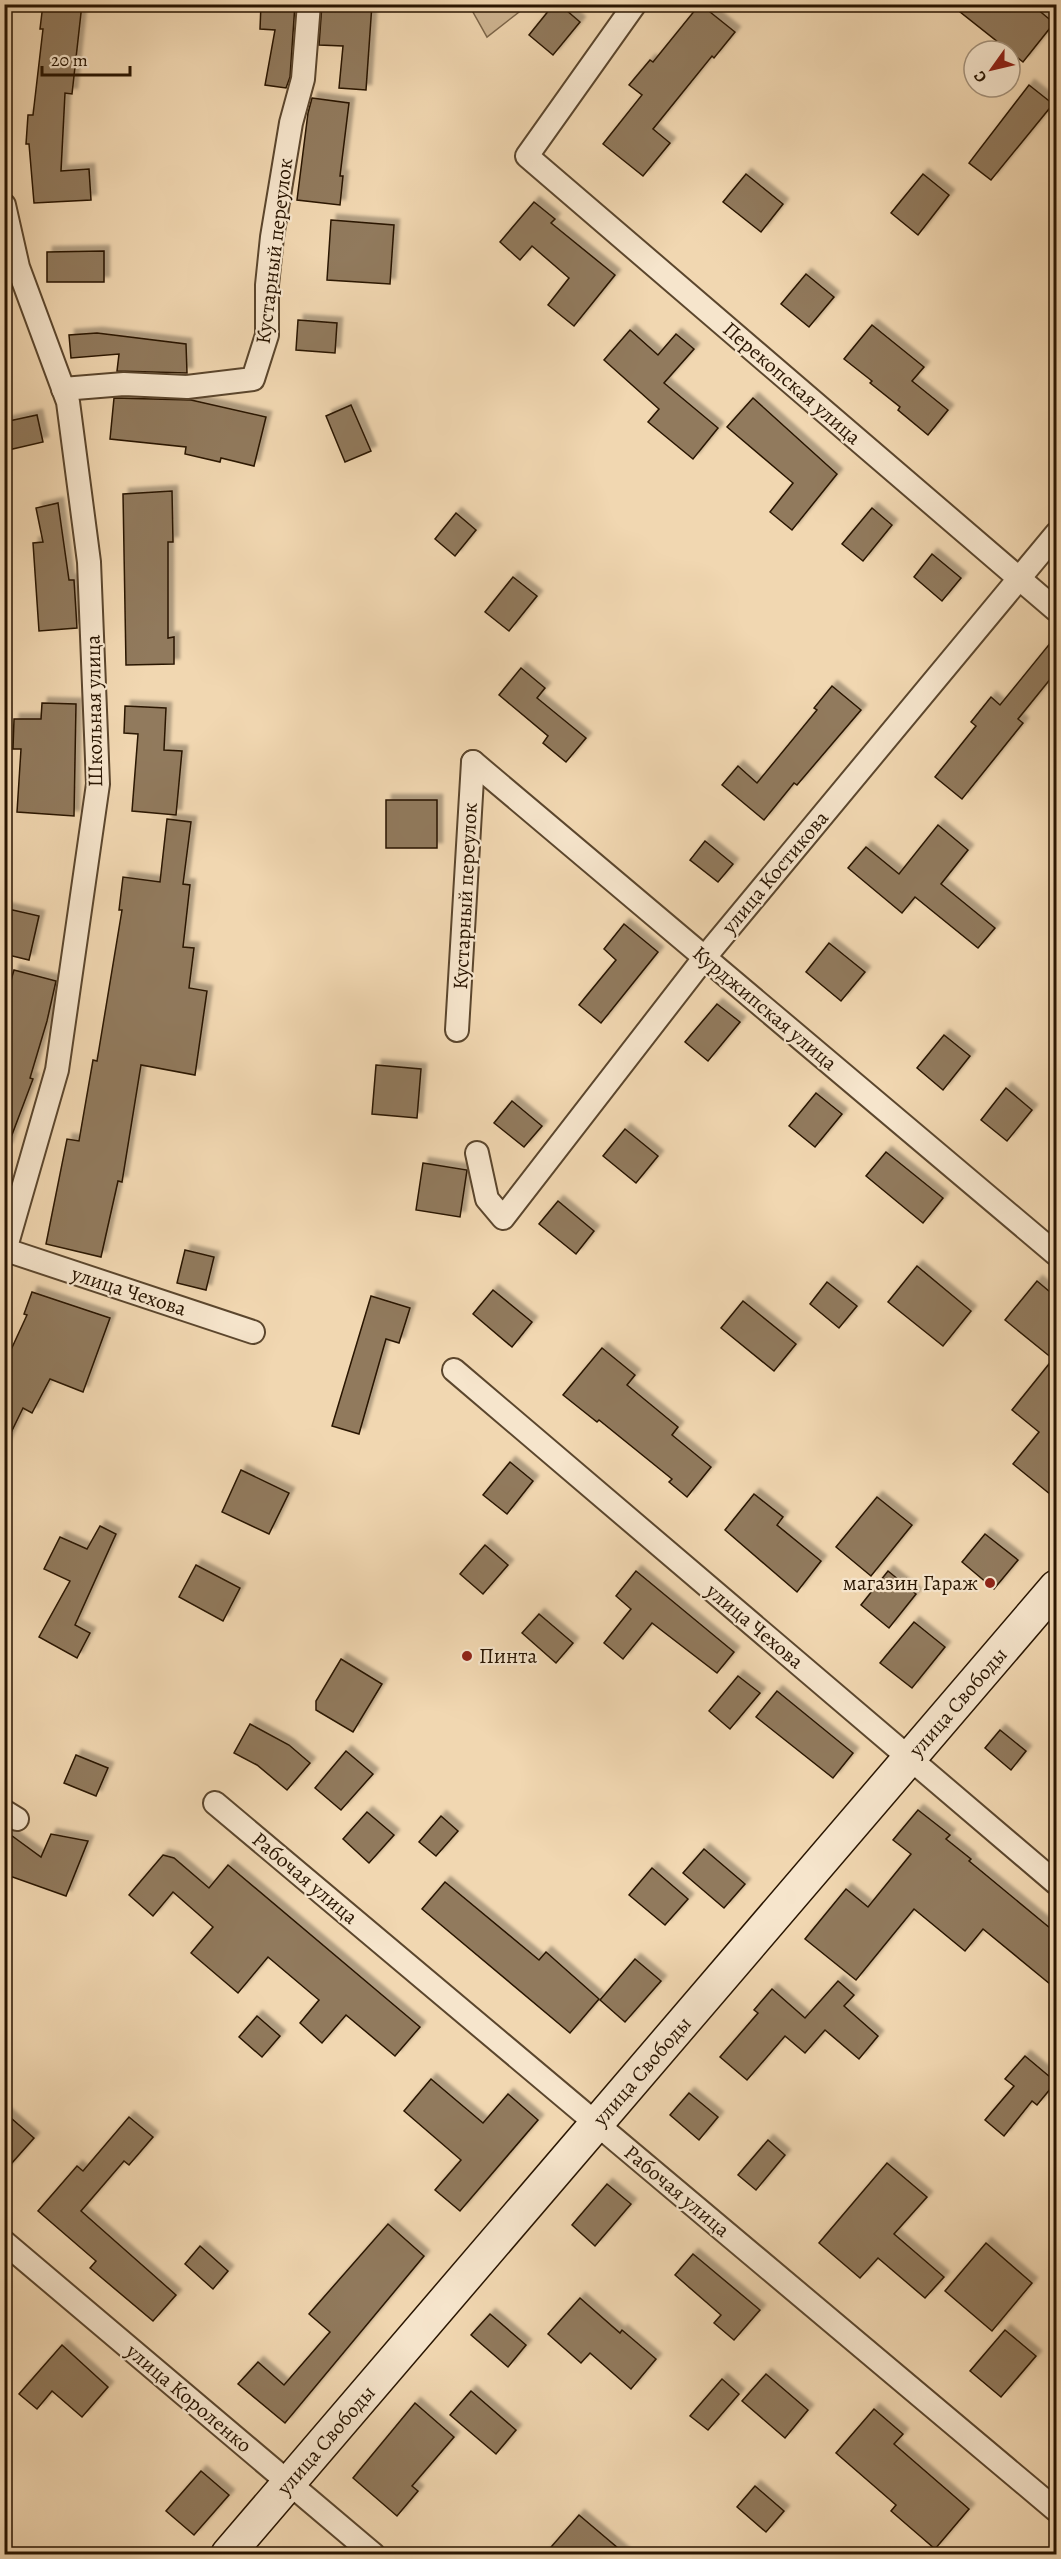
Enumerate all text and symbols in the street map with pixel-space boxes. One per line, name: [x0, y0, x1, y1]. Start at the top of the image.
scale bar: [42, 39, 130, 77]
north arrow: [962, 39, 1022, 99]
text: 20 m: [51, 48, 88, 72]
text: С: [968, 66, 992, 87]
street label: Кустарный переулок: [249, 156, 299, 346]
street label: Перекопская улица: [717, 315, 867, 451]
street label: Школьная улица: [79, 634, 109, 788]
street label: Кустарный переулок: [446, 802, 484, 990]
street label: улица Костикова: [715, 804, 835, 940]
street label: Курджипская улица: [687, 939, 844, 1077]
street label: улица Чехова: [67, 1259, 190, 1323]
place label: магазин Гараж: [843, 1569, 978, 1597]
street label: улица Чехова: [700, 1576, 810, 1675]
marker: магазин Гараж: [983, 1576, 997, 1590]
street label: улица Свободы: [902, 1641, 1014, 1764]
place label: Пинта: [479, 1642, 538, 1670]
marker: Пинта: [460, 1649, 474, 1663]
street label: Рабочая улица: [246, 1825, 364, 1931]
street label: улица Свободы: [586, 2010, 698, 2133]
street label: Рабочая улица: [618, 2138, 736, 2244]
street label: улица Короленко: [119, 2336, 258, 2459]
street label: улица Свободы: [270, 2379, 382, 2502]

